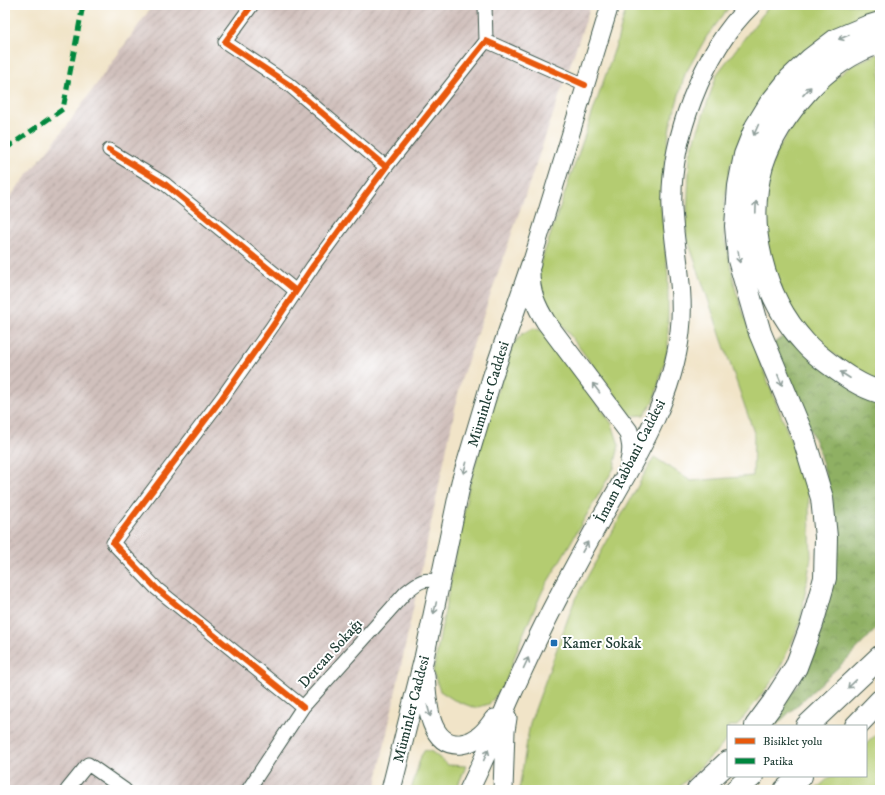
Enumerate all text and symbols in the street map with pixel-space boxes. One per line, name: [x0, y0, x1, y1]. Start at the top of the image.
one-way arrow: [838, 34, 850, 41]
one-way arrow: [802, 86, 812, 96]
one-way arrow: [751, 123, 759, 135]
one-way arrow: [752, 201, 760, 214]
one-way arrow: [735, 250, 743, 263]
street label: Müminler Caddesi: [463, 339, 514, 449]
one-way arrow: [840, 371, 851, 379]
one-way arrow: [776, 374, 784, 386]
one-way arrow: [592, 383, 600, 394]
street label: İmam Rabbani Caddesi: [591, 396, 670, 526]
one-way arrow: [461, 461, 468, 474]
one-way arrow: [582, 541, 589, 553]
one-way arrow: [430, 602, 438, 615]
street label: Dercan Sokağı: [294, 615, 367, 692]
place label: Kamer Sokak: [562, 634, 642, 653]
marker: Kamer Sokak: [549, 638, 559, 648]
street label: Müminler Caddesi: [389, 654, 434, 765]
one-way arrow: [523, 657, 530, 669]
one-way arrow: [847, 679, 857, 689]
one-way arrow: [426, 704, 433, 717]
legend: [727, 725, 867, 777]
text: Bisiklet yolu: [763, 734, 823, 749]
one-way arrow: [482, 749, 490, 761]
text: Patika: [763, 754, 794, 769]

